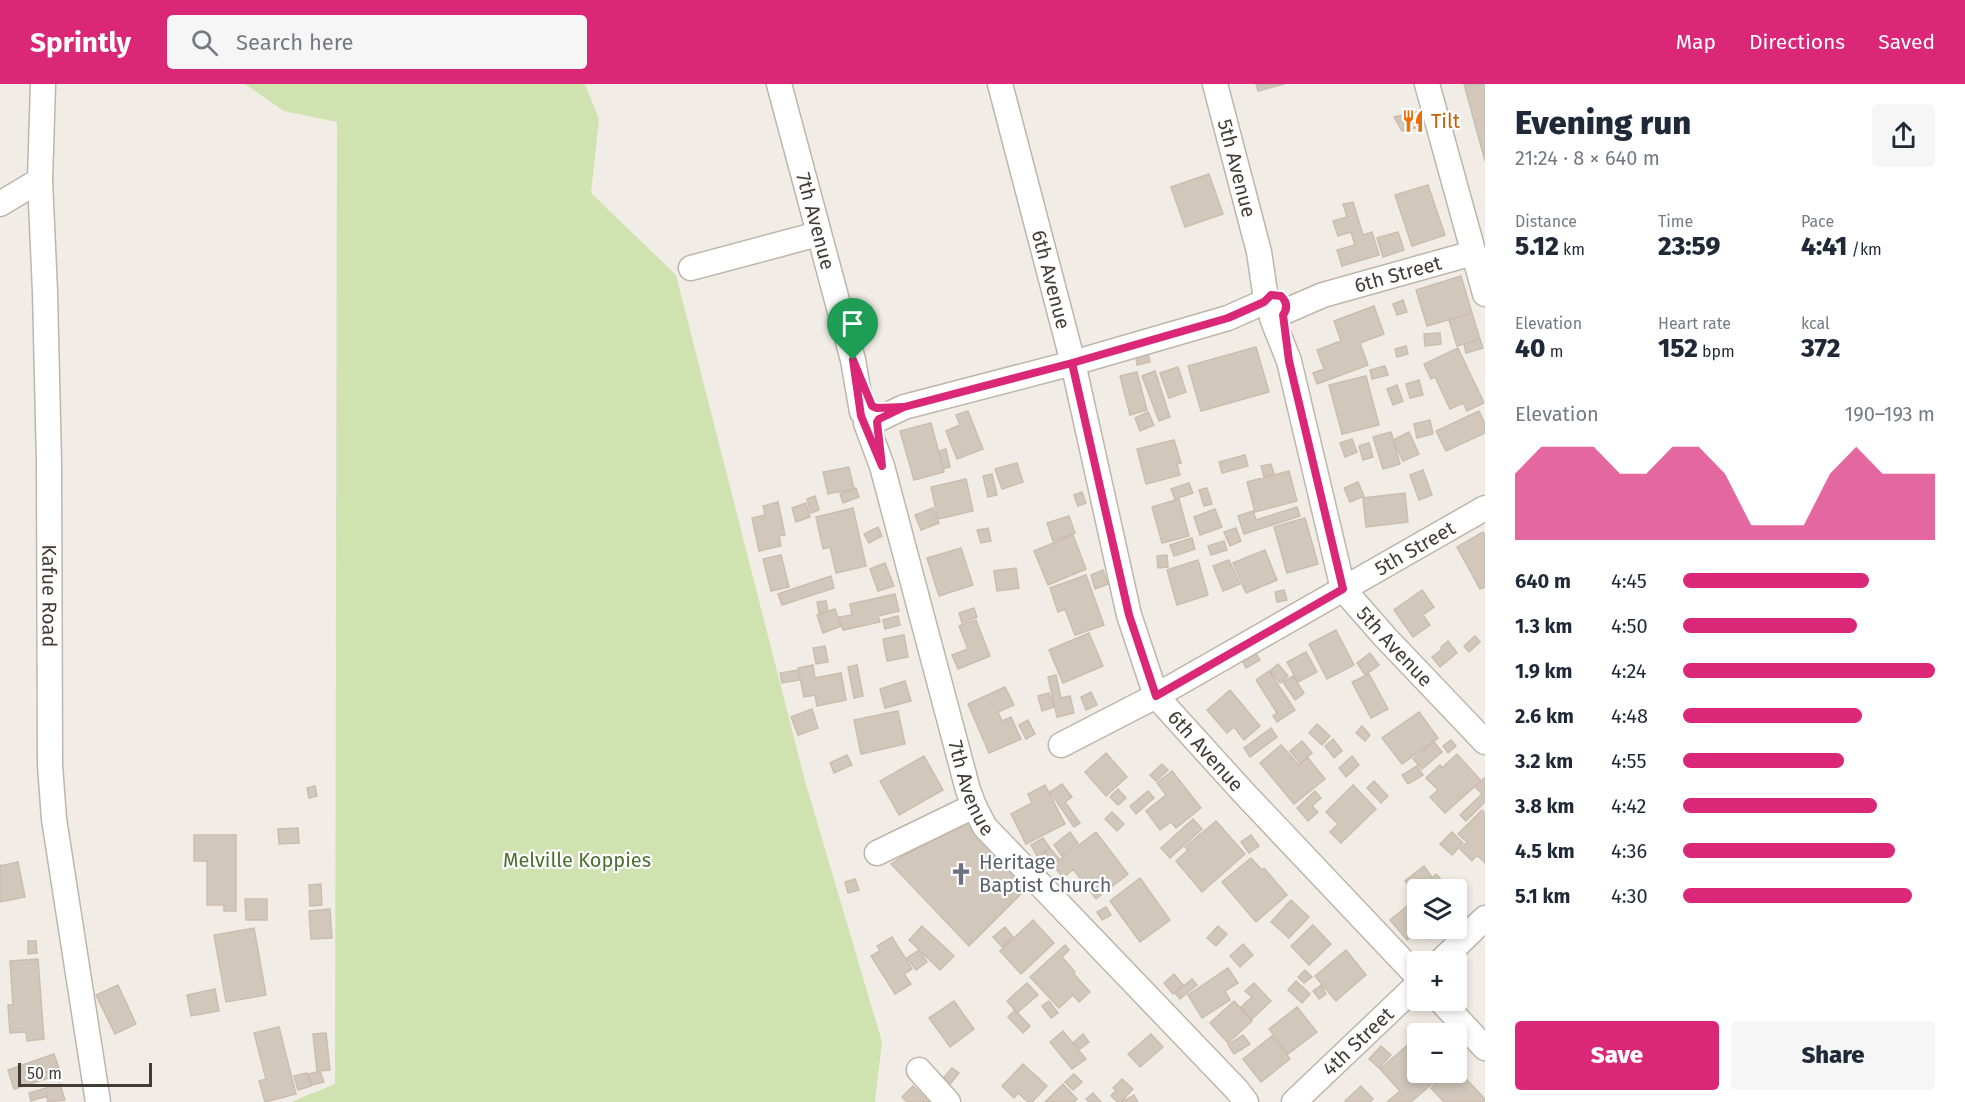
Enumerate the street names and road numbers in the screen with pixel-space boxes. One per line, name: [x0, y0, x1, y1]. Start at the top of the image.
street label: 5th Avenue: [1213, 116, 1261, 220]
street label: 7th Avenue: [791, 170, 840, 272]
street label: 6th Avenue: [1027, 227, 1076, 331]
street label: 6th Street: [1352, 250, 1445, 298]
street label: 5th Street: [1370, 515, 1460, 580]
street label: Kafue Road: [37, 544, 62, 647]
street label: 5th Avenue: [1352, 602, 1438, 692]
street label: 6th Avenue: [1163, 705, 1249, 797]
street label: 7th Avenue: [943, 738, 999, 841]
street label: 4th Street: [1317, 1001, 1399, 1081]

